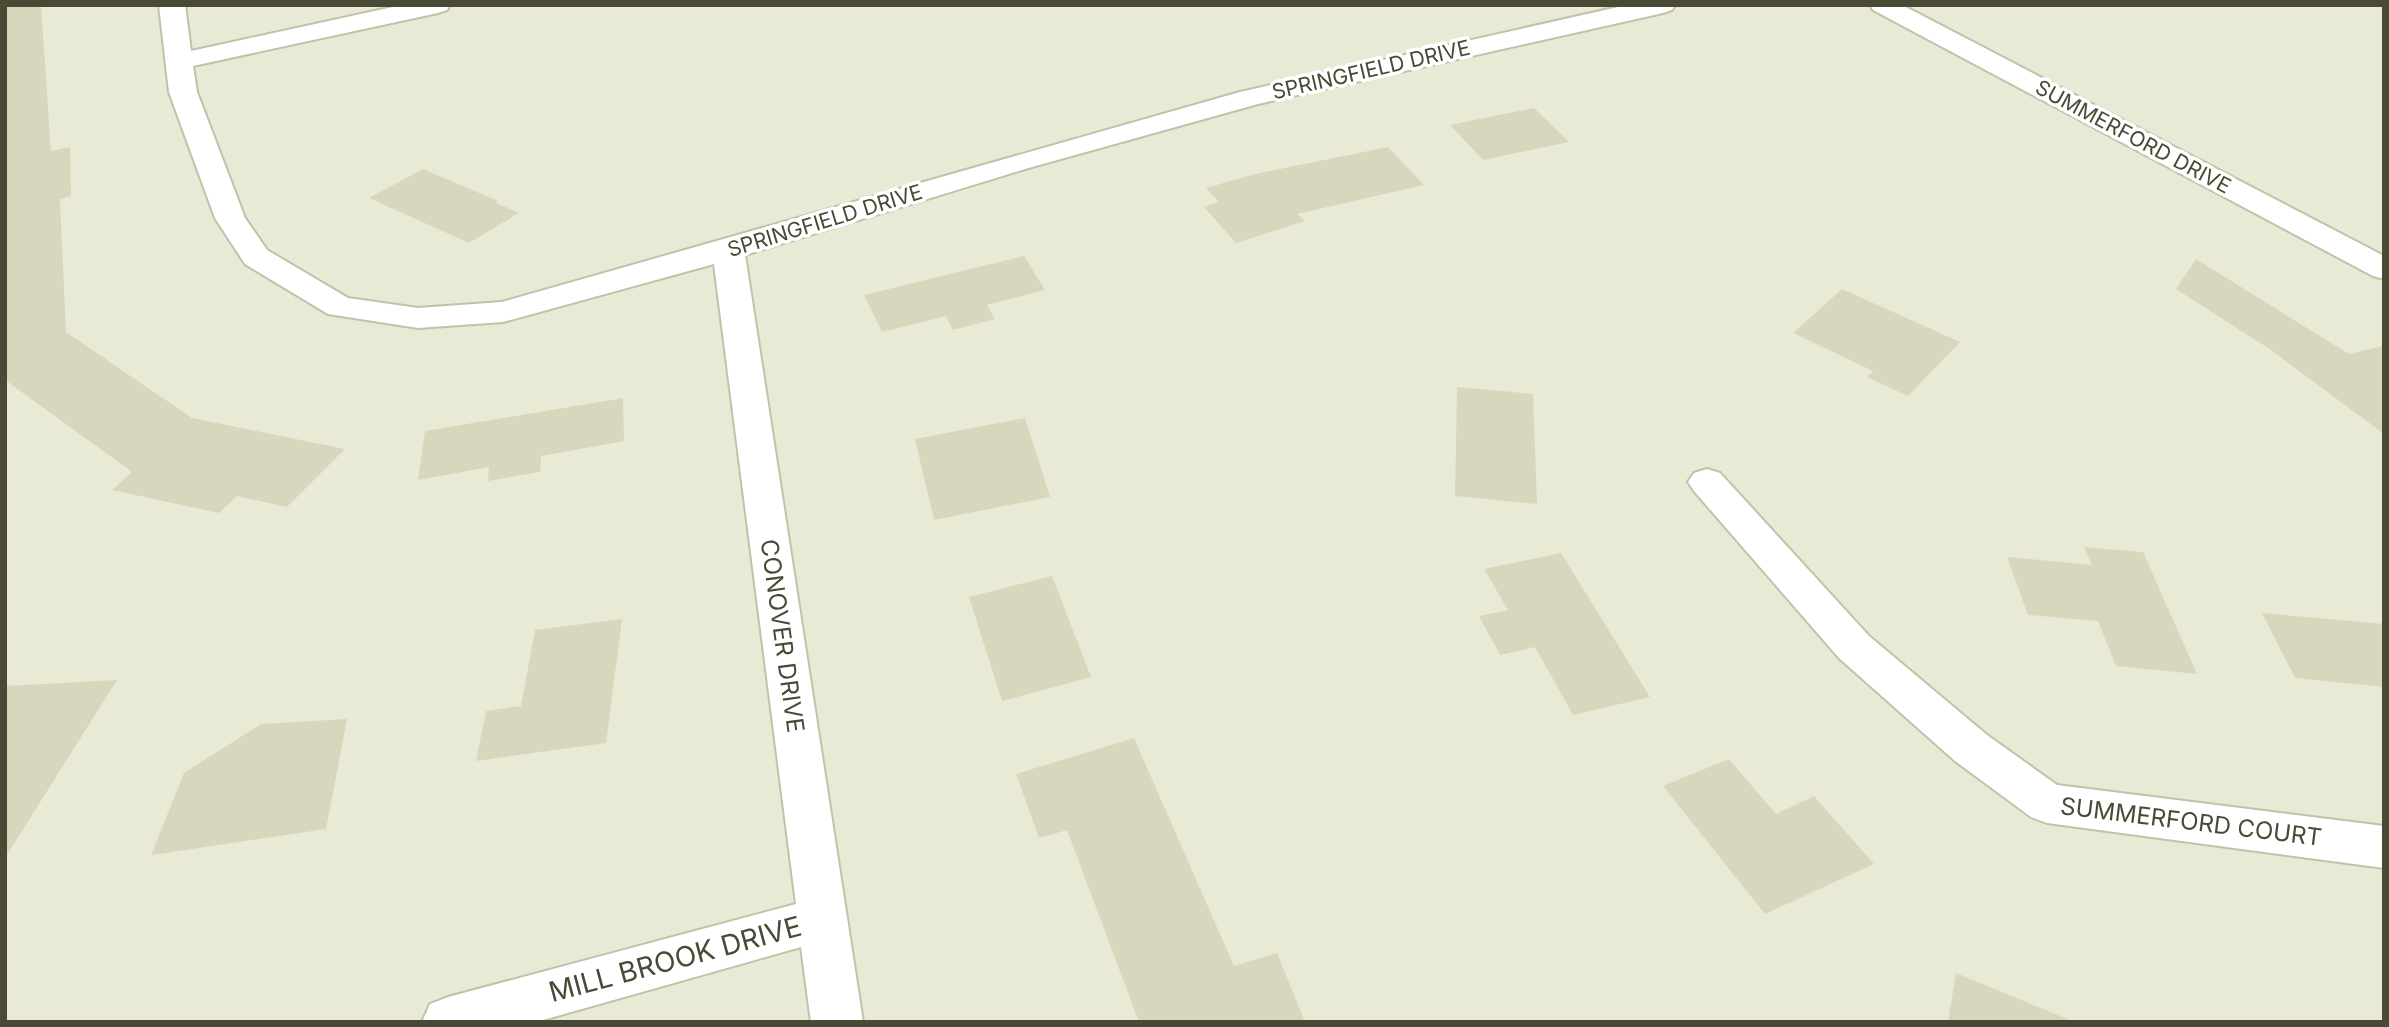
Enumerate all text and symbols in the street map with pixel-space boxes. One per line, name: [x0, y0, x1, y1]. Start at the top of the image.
street label: SPRINGFIELD DRIVE: [1269, 35, 1472, 104]
street label: SUMMERFORD DRIVE: [2031, 74, 2235, 199]
street label: SPRINGFIELD DRIVE: [724, 179, 925, 262]
street label: CONOVER DRIVE: [755, 537, 810, 734]
street label: SUMMERFORD COURT: [2059, 791, 2323, 852]
street label: MILL BROOK DRIVE: [545, 909, 805, 1009]

